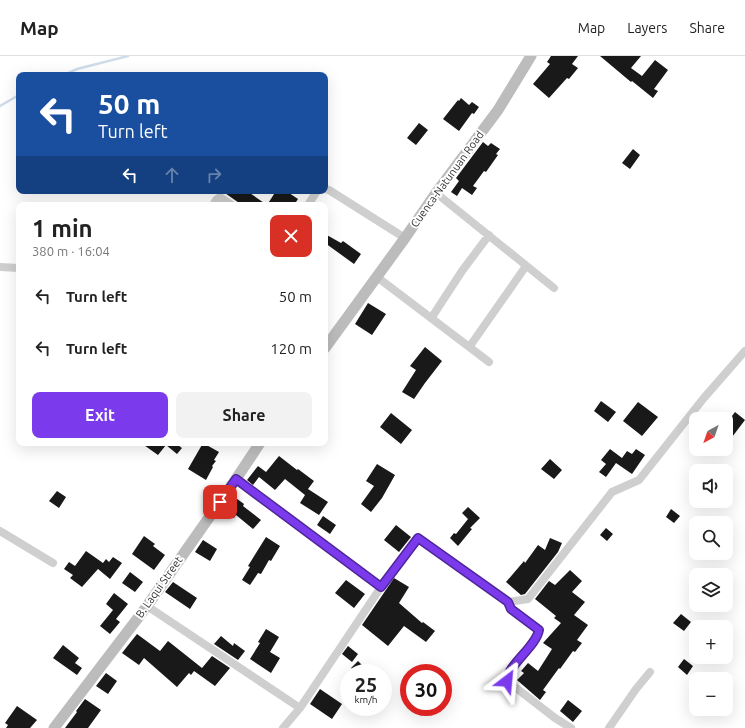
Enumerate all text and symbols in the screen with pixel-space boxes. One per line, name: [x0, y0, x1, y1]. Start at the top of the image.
text: Map: [20, 17, 59, 39]
text: Map: [578, 20, 605, 36]
text: Layers: [627, 20, 667, 36]
text: Share: [689, 20, 725, 36]
icon: left: [32, 88, 84, 140]
text: 50 m: [98, 88, 160, 119]
text: Turn left: [98, 121, 168, 141]
street label: Cuenca-Natunuan Road: [408, 129, 486, 229]
icon: left: [119, 164, 141, 186]
icon: ahead: [161, 164, 183, 186]
icon: right: [203, 164, 225, 186]
text: 1 min: [32, 215, 93, 242]
button: close: [270, 215, 312, 257]
text: 380 m · 16:04: [32, 244, 110, 258]
icon: left: [32, 285, 54, 307]
text: Turn left: [66, 288, 127, 305]
text: 50 m: [279, 288, 312, 305]
icon: left: [32, 337, 54, 359]
text: Turn left: [66, 340, 127, 357]
text: 120 m: [270, 340, 312, 357]
button: Exit: [32, 392, 168, 438]
button: Share: [176, 392, 312, 438]
north arrow: [689, 412, 733, 456]
map controls: [689, 412, 733, 716]
button: sound: [689, 464, 733, 508]
pin: [203, 485, 237, 519]
icon: arrive: [209, 491, 231, 513]
button: search: [689, 516, 733, 560]
street label: B. Laqui Street: [133, 553, 185, 620]
button: layers: [689, 568, 733, 612]
button: +: [689, 620, 733, 664]
position arrow: [486, 660, 528, 702]
speed limit sign: 30: [400, 664, 452, 716]
button: −: [689, 672, 733, 716]
text: 25: [355, 673, 377, 696]
text: km/h: [354, 694, 378, 705]

